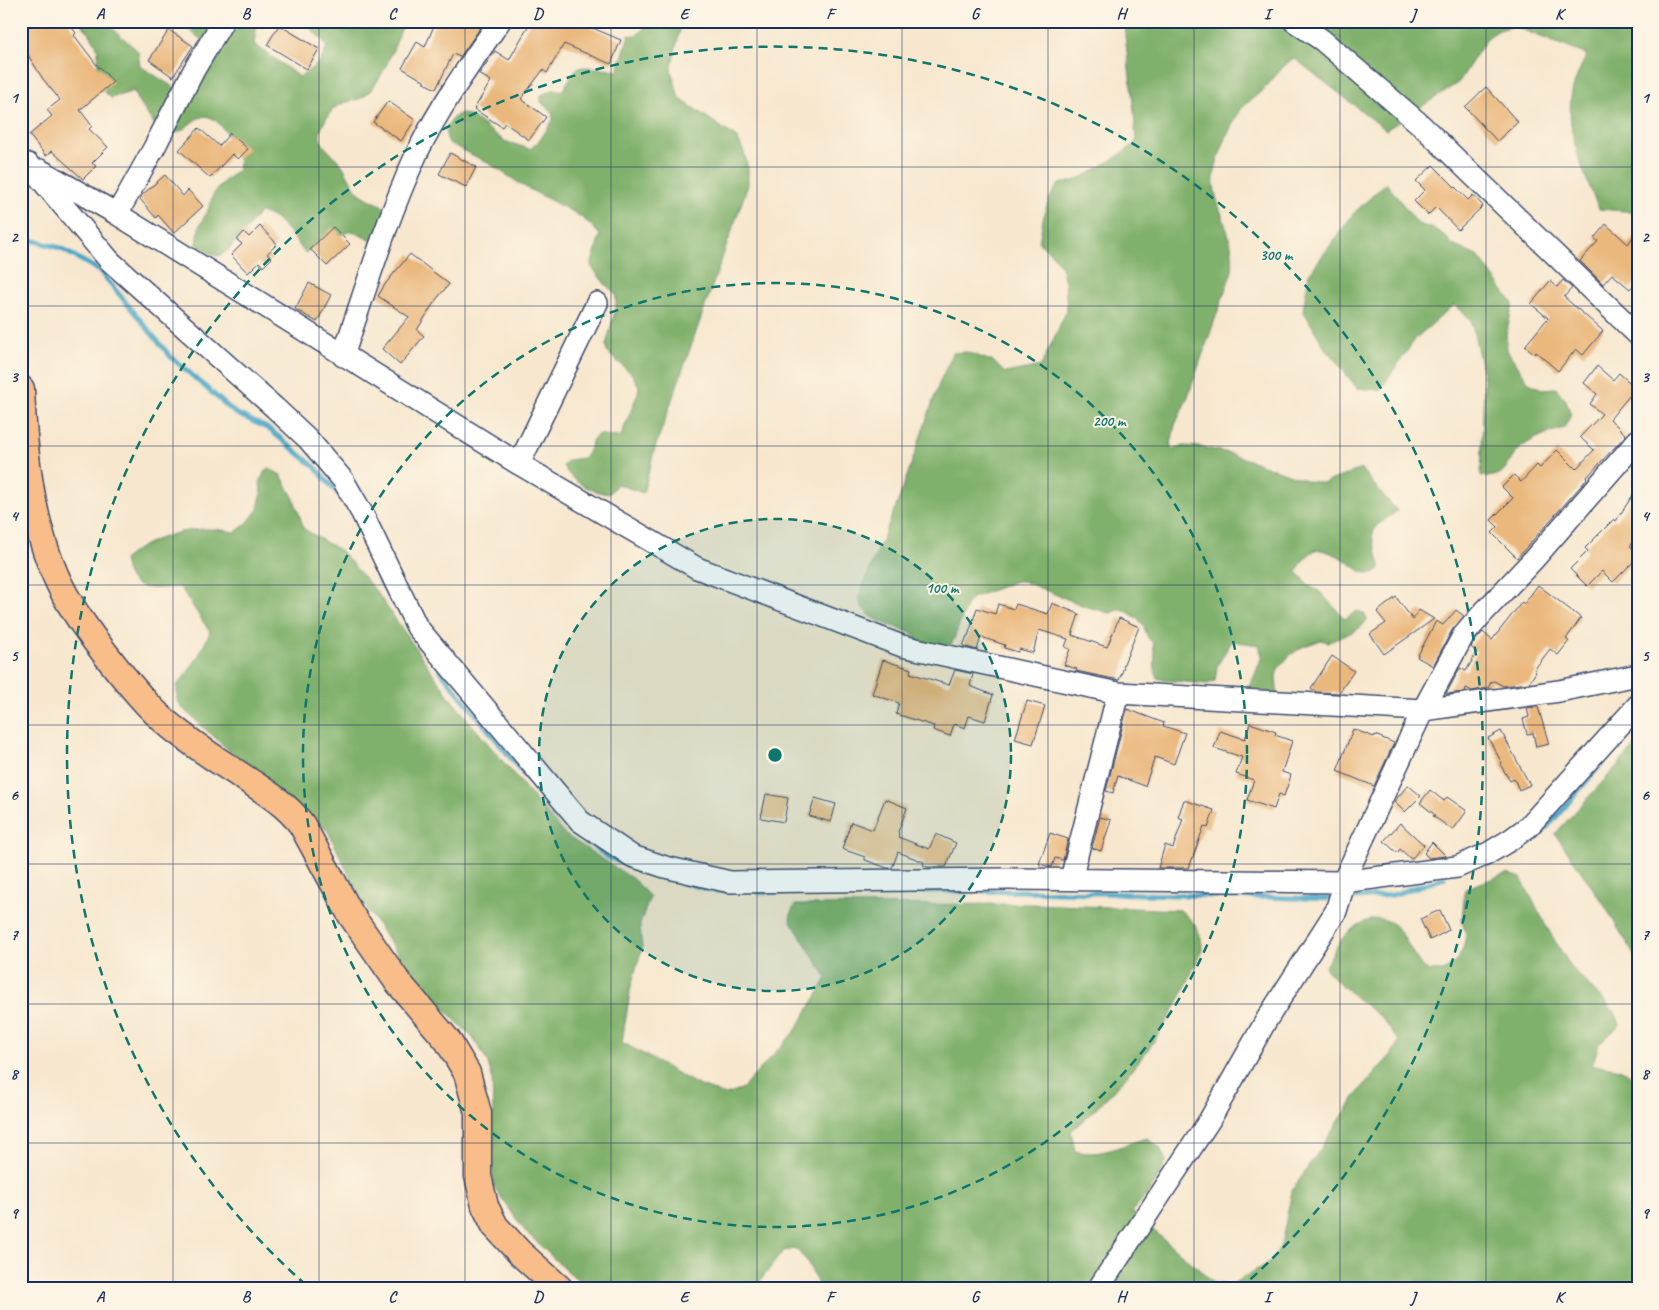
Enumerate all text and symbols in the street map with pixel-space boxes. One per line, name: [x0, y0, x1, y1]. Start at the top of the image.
text: A: [96, 4, 106, 24]
text: B: [242, 4, 252, 24]
text: C: [388, 4, 398, 24]
text: D: [533, 4, 544, 24]
text: E: [680, 4, 691, 24]
text: F: [826, 4, 837, 24]
text: G: [971, 4, 981, 24]
text: H: [1116, 4, 1128, 24]
text: I: [1264, 4, 1274, 24]
text: J: [1409, 4, 1418, 24]
text: K: [1555, 4, 1567, 24]
text: 1: [10, 88, 19, 108]
text: 1: [1641, 88, 1650, 108]
text: 2: [10, 227, 19, 247]
text: 2: [1641, 227, 1650, 247]
text: 300 m: [1260, 246, 1294, 265]
text: 3: [10, 367, 19, 387]
text: 3: [1641, 367, 1650, 387]
text: 200 m: [1093, 412, 1127, 431]
text: 4: [10, 506, 19, 526]
text: 4: [1641, 506, 1650, 526]
text: 100 m: [926, 579, 960, 598]
text: 5: [11, 646, 20, 666]
text: 5: [1642, 646, 1651, 666]
centre of rings: [766, 746, 784, 764]
text: 6: [10, 785, 19, 805]
text: 6: [1641, 785, 1650, 805]
text: 7: [10, 925, 19, 945]
text: 7: [1641, 925, 1650, 945]
text: 8: [10, 1064, 19, 1084]
text: 8: [1641, 1064, 1650, 1084]
text: 9: [10, 1203, 19, 1223]
text: 9: [1641, 1203, 1650, 1223]
text: A: [96, 1287, 106, 1307]
text: B: [242, 1287, 252, 1307]
text: C: [388, 1287, 398, 1307]
text: D: [533, 1287, 544, 1307]
text: E: [680, 1287, 691, 1307]
text: F: [826, 1287, 837, 1307]
text: G: [971, 1287, 981, 1307]
text: H: [1116, 1287, 1128, 1307]
text: I: [1264, 1287, 1274, 1307]
text: J: [1409, 1287, 1418, 1307]
text: K: [1555, 1287, 1567, 1307]

